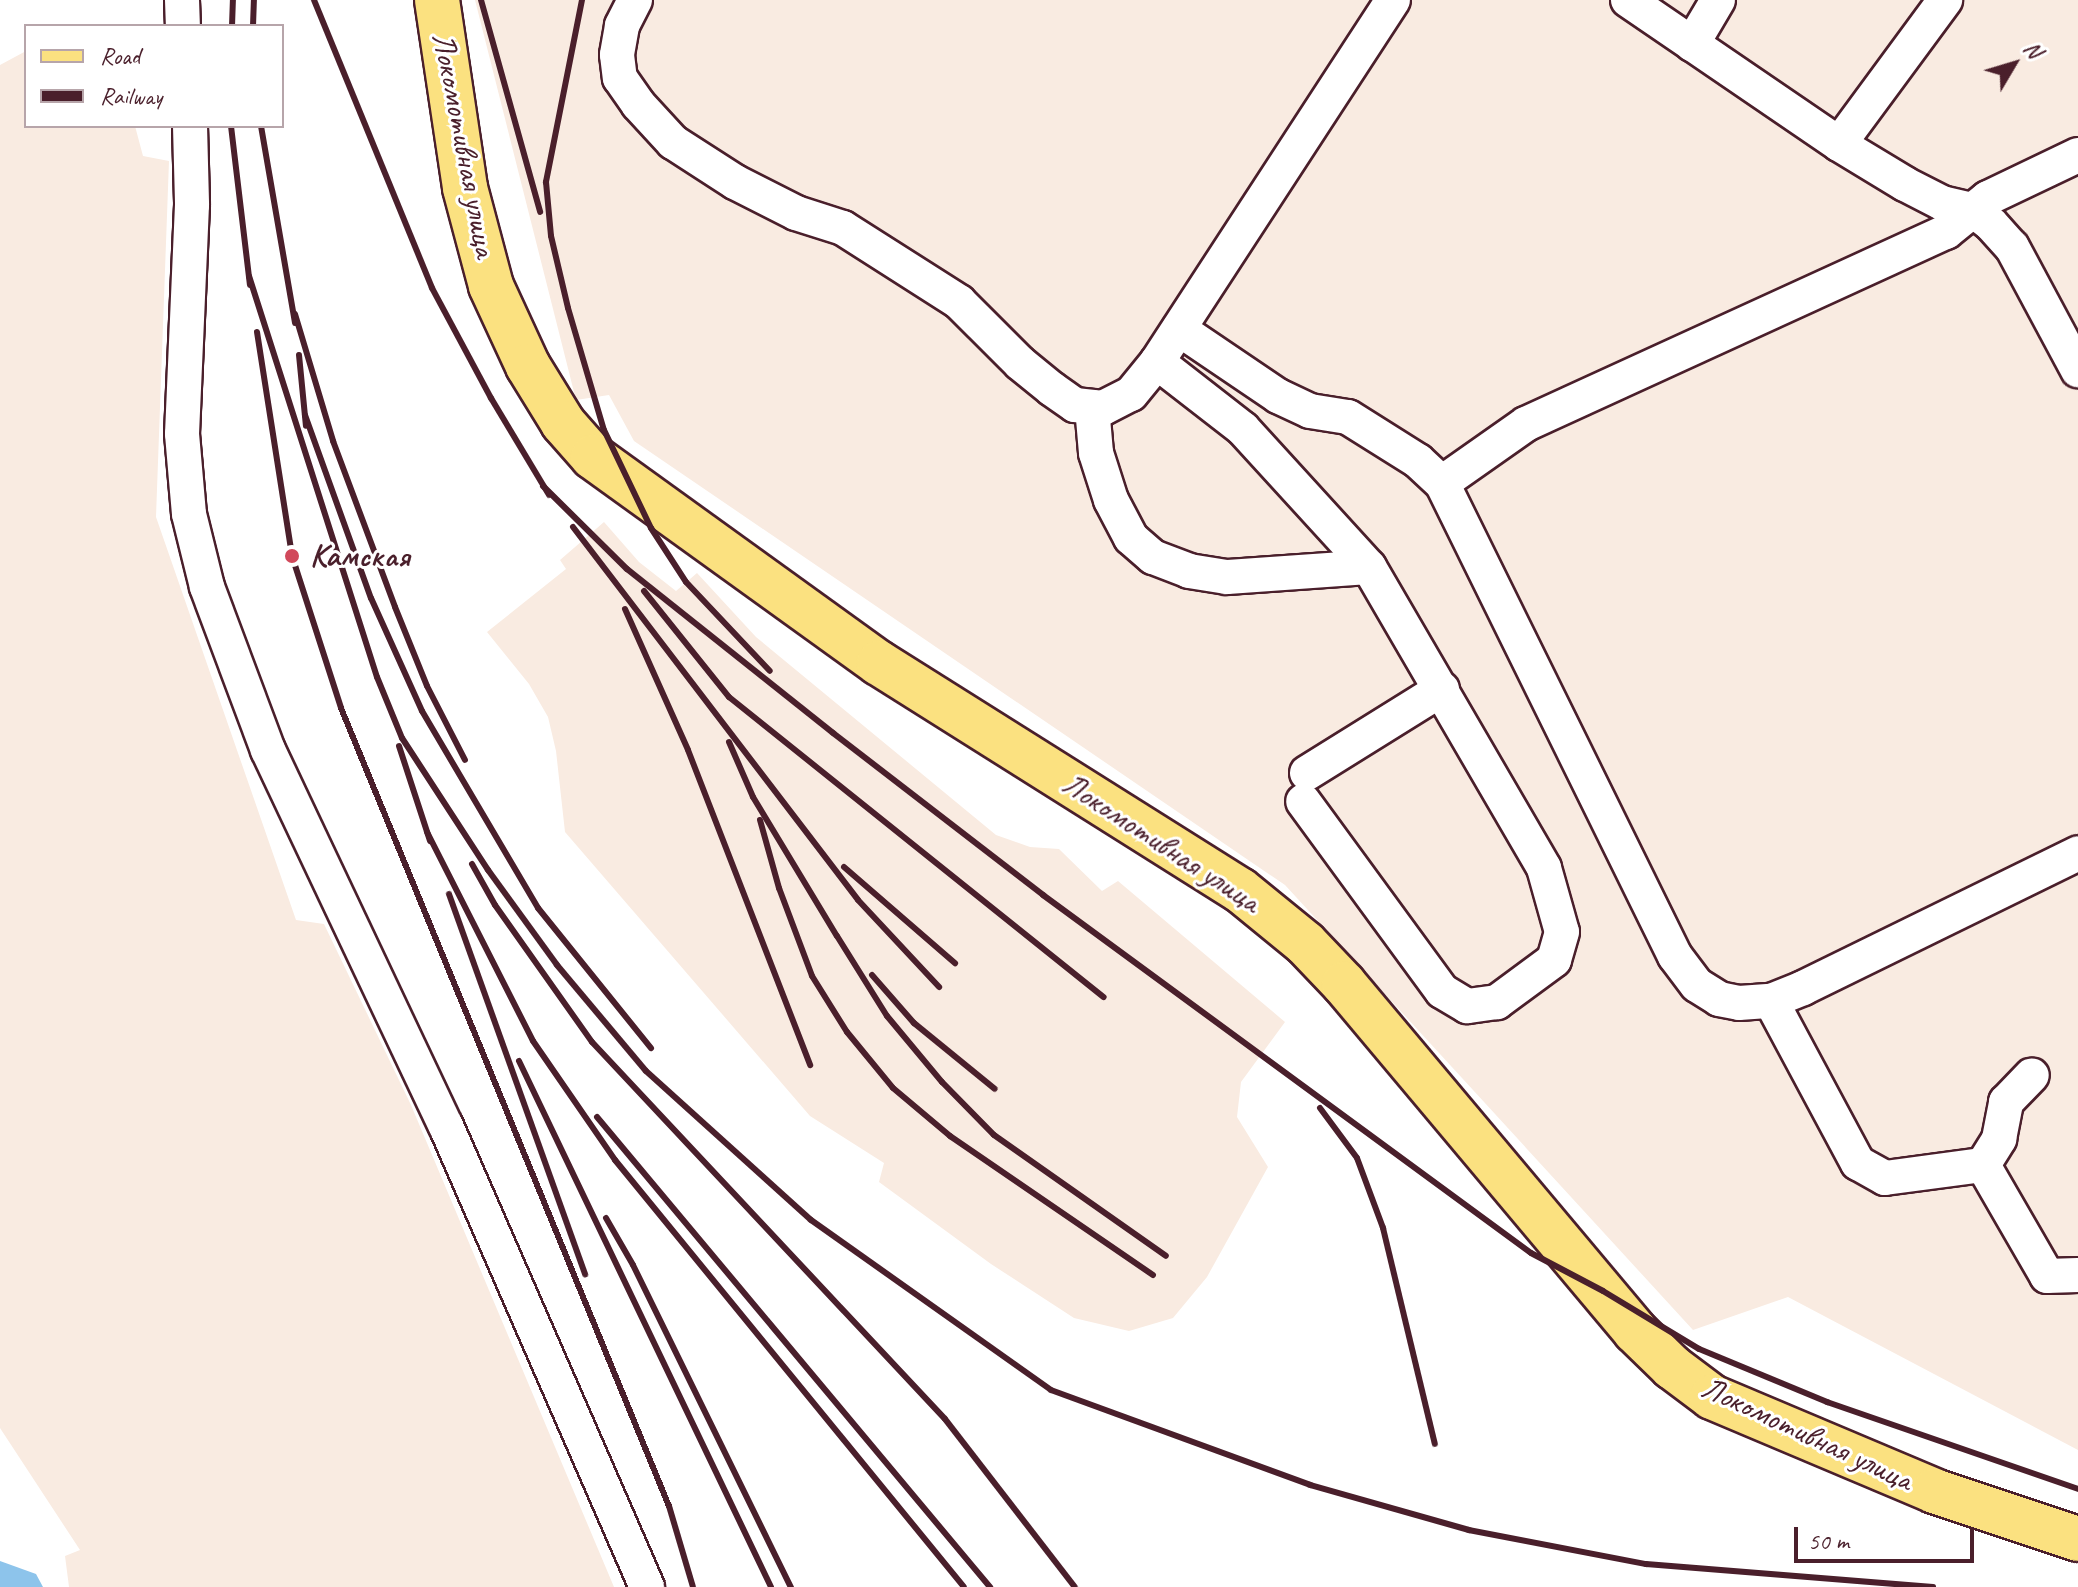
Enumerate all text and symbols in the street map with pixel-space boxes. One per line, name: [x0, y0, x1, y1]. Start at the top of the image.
legend: [24, 24, 284, 128]
north arrow: [1974, 24, 2054, 104]
street label: Локомотивная улица: [423, 29, 505, 261]
text: N: [2018, 35, 2048, 63]
text: Road: [100, 41, 140, 71]
text: Railway: [100, 81, 162, 111]
place label: Камская: [310, 537, 410, 575]
marker: Камская: [281, 545, 303, 567]
street label: Локомотивная улица: [1055, 765, 1267, 921]
street label: Локомотивная улица: [1696, 1368, 1918, 1500]
scale bar: [1798, 1511, 1978, 1561]
text: 50 m: [1808, 1526, 1849, 1556]

